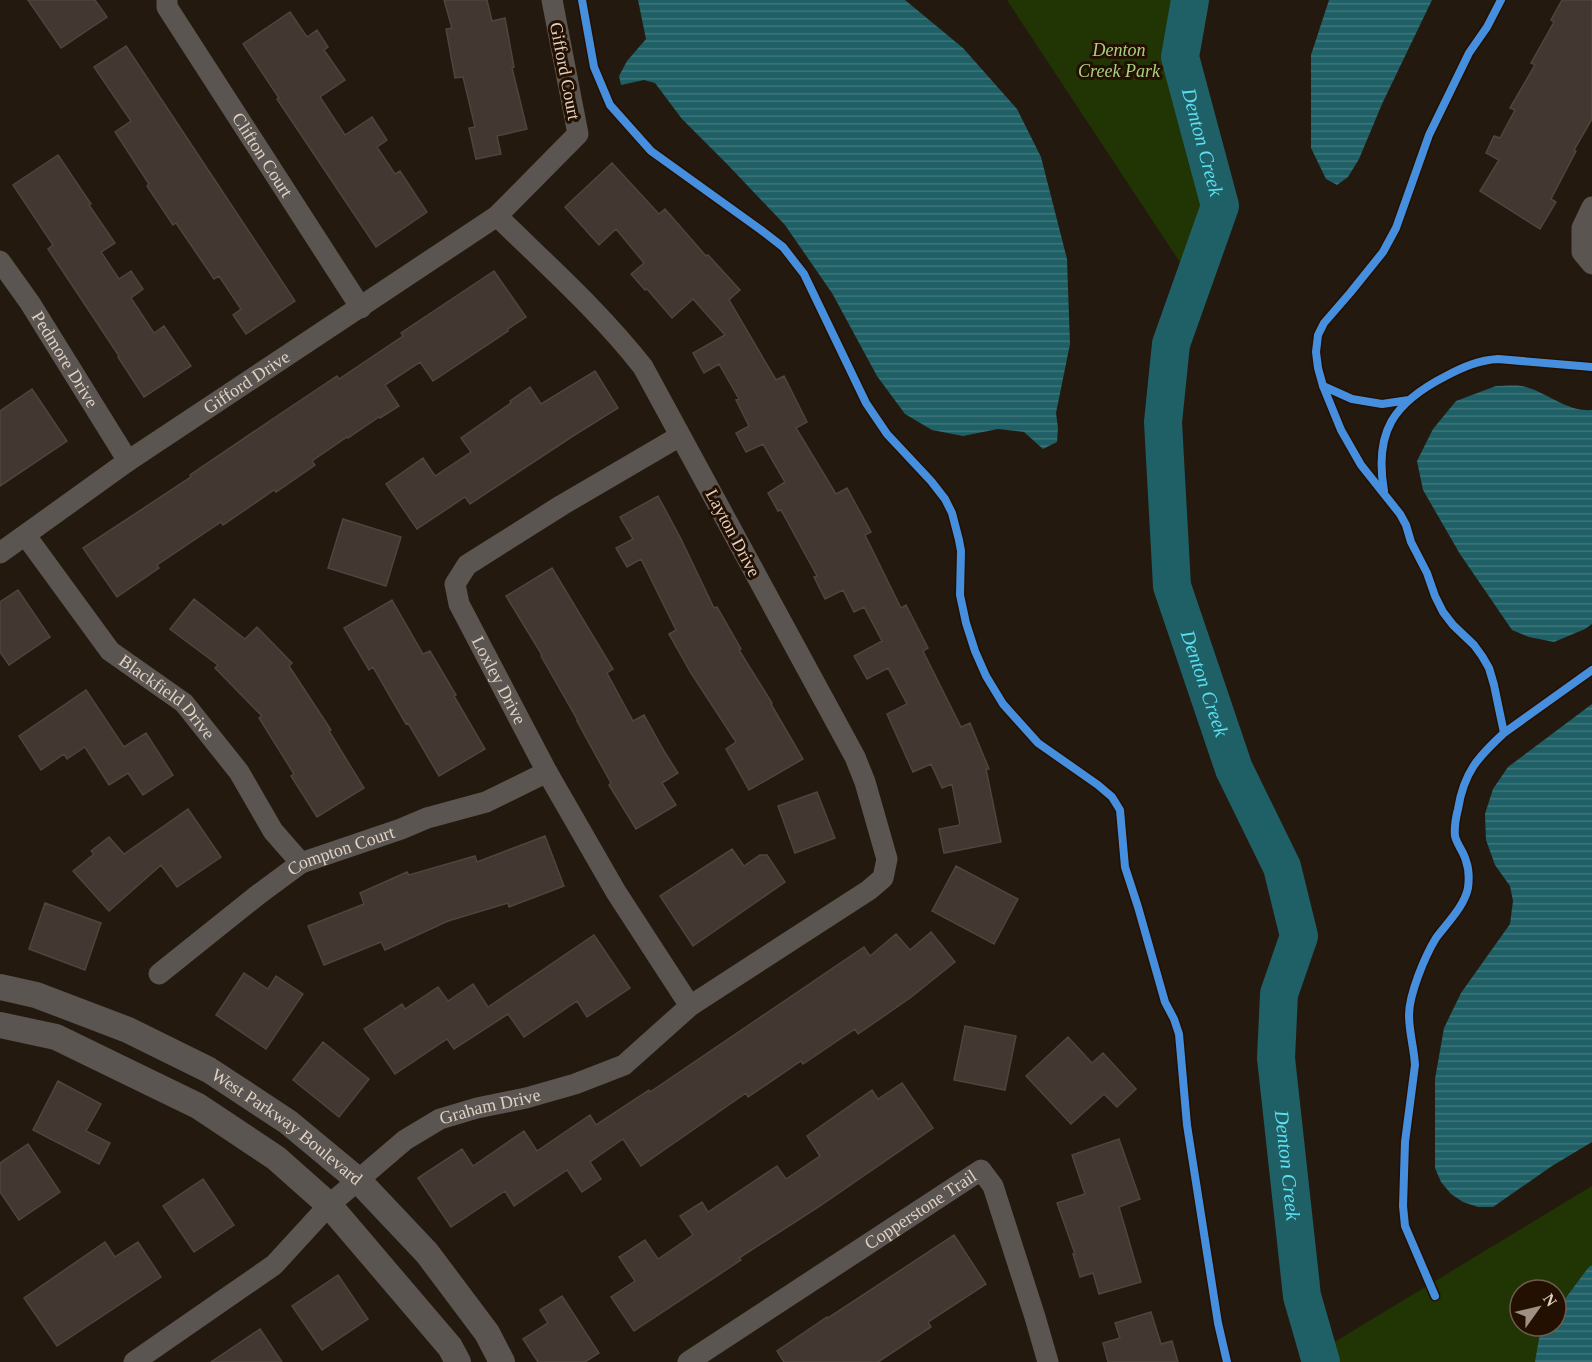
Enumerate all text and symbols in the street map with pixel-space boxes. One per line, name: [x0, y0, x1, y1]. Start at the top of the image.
street label: Gifford Court: [546, 20, 584, 122]
park label: Denton Creek Park: [1078, 40, 1161, 81]
water label: Denton Creek: [1178, 85, 1228, 200]
street label: Clifton Court: [228, 109, 297, 201]
street label: Pedmore Drive: [28, 308, 102, 411]
street label: Gifford Drive: [200, 346, 293, 418]
street label: Layton Drive: [702, 486, 764, 580]
water label: Denton Creek: [1176, 626, 1234, 740]
street label: Loxley Drive: [468, 633, 530, 728]
street label: Blackfield Drive: [115, 650, 219, 743]
street label: Compton Court: [283, 822, 397, 880]
street label: West Parkway Boulevard: [208, 1064, 366, 1189]
street label: Graham Drive: [437, 1084, 543, 1129]
water label: Denton Creek: [1271, 1108, 1305, 1223]
street label: Copperstone Trail: [861, 1166, 980, 1254]
north arrow: [1508, 1278, 1568, 1338]
text: N: [1540, 1290, 1561, 1310]

